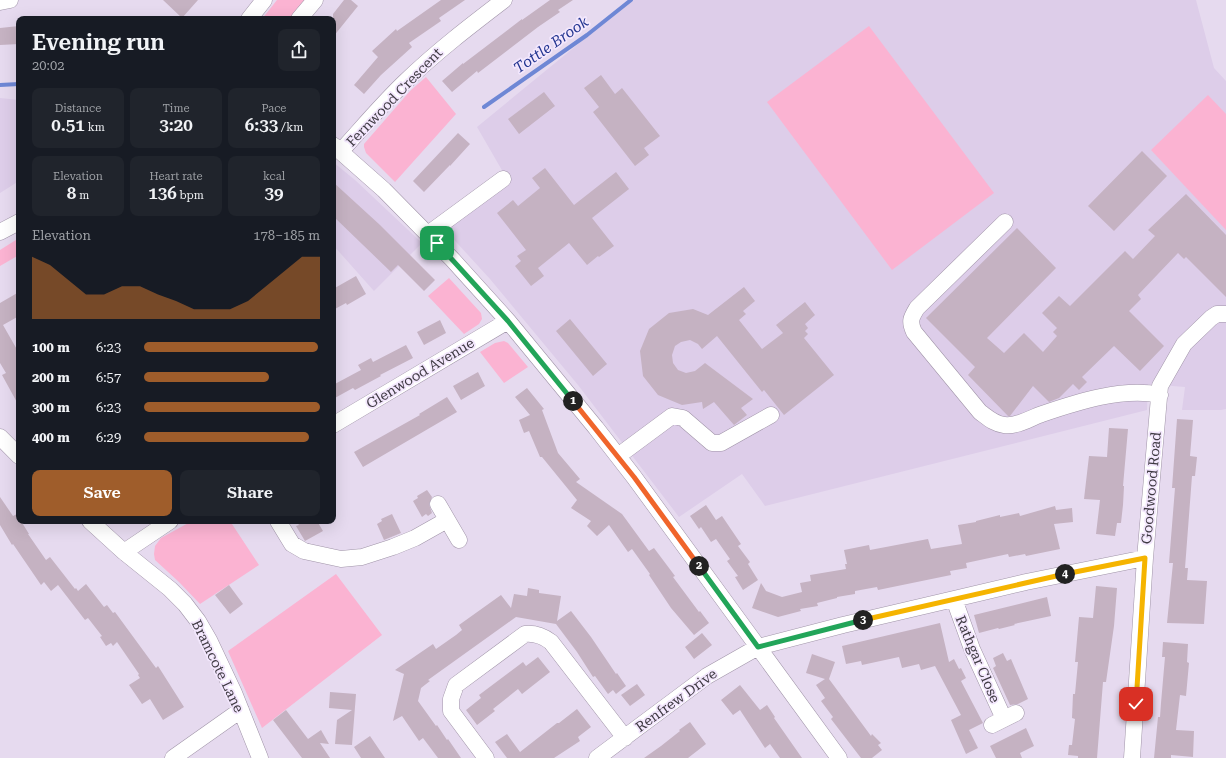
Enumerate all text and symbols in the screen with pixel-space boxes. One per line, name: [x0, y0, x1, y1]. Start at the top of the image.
water label: Tottle Brook: [510, 12, 593, 77]
button: share: [278, 29, 320, 71]
text: Evening run: [32, 30, 165, 55]
street label: Fernwood Crescent: [343, 44, 445, 150]
text: 20:02: [32, 58, 64, 73]
text: Distance: [55, 102, 101, 115]
text: Time: [163, 102, 189, 115]
text: Pace: [262, 102, 286, 115]
text: 0.51: [51, 115, 85, 135]
text: 3:20: [159, 115, 193, 135]
text: 6:33: [245, 115, 278, 135]
text: km: [85, 121, 105, 134]
text: /km: [278, 121, 303, 134]
text: Elevation: [53, 170, 103, 183]
text: Heart rate: [150, 170, 202, 183]
text: kcal: [263, 170, 285, 183]
text: 8: [67, 183, 76, 203]
text: 136: [148, 183, 177, 203]
text: 39: [264, 183, 284, 203]
text: m: [76, 189, 89, 202]
text: bpm: [177, 189, 204, 202]
pin: [420, 226, 454, 260]
text: Elevation: [32, 228, 91, 243]
text: 178–185 m: [253, 228, 320, 243]
icon: arrive: [426, 232, 448, 254]
street label: Glenwood Avenue: [363, 334, 477, 412]
text: 100 m: [32, 340, 70, 355]
text: 6:23: [96, 340, 121, 355]
text: 200 m: [32, 370, 70, 385]
text: 6:57: [96, 370, 121, 385]
pin: 1: [563, 391, 583, 411]
text: 1: [570, 394, 576, 407]
text: 300 m: [32, 400, 70, 415]
text: 6:23: [96, 400, 121, 415]
text: 400 m: [32, 430, 70, 445]
text: 6:29: [96, 430, 121, 445]
street label: Goodwood Road: [1138, 431, 1164, 545]
button: Save: [32, 470, 172, 516]
button: Share: [180, 470, 320, 516]
pin: 2: [689, 556, 709, 576]
text: 2: [696, 559, 702, 572]
pin: 4: [1055, 564, 1075, 584]
text: 4: [1062, 567, 1068, 580]
pin: 3: [853, 610, 873, 630]
text: 3: [860, 613, 866, 626]
street label: Rathgar Close: [952, 613, 1004, 705]
street label: Bramcote Lane: [189, 617, 248, 715]
street label: Renfrew Drive: [632, 665, 720, 735]
pin: [1119, 687, 1153, 721]
icon: check: [1125, 693, 1147, 715]

